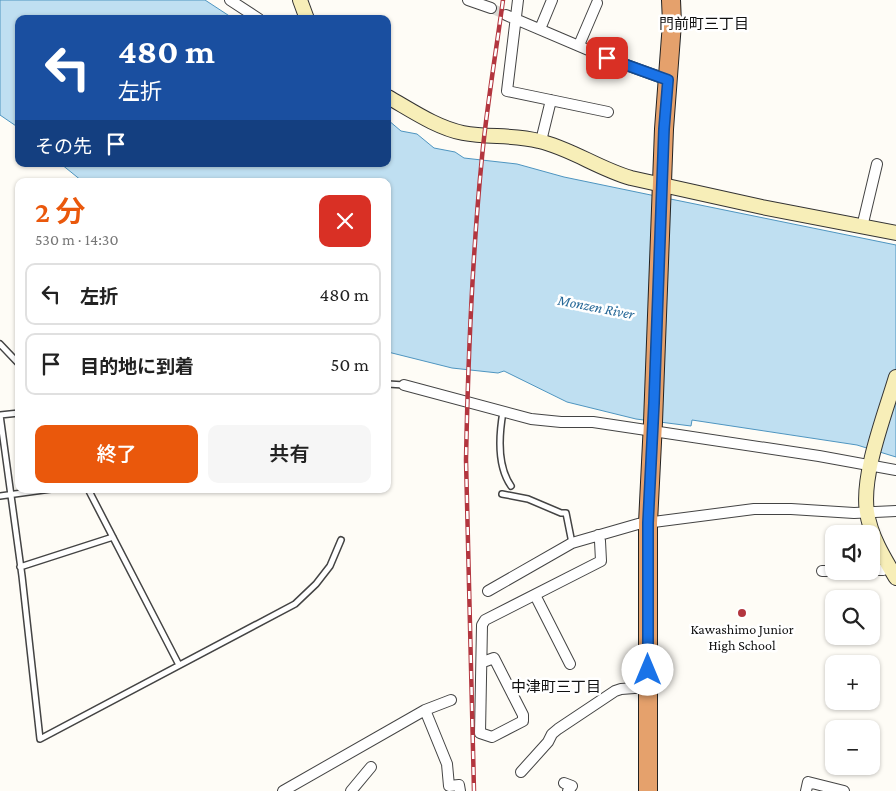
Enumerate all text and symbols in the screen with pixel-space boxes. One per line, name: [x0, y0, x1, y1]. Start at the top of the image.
district label: 門前町三丁目: [659, 16, 749, 32]
text: 480 m: [118, 32, 215, 71]
icon: left: [35, 35, 100, 100]
pin: [586, 37, 628, 79]
icon: arrive: [593, 44, 621, 72]
text: 左折: [118, 79, 162, 104]
icon: arrive: [102, 130, 130, 158]
text: その先: [35, 136, 92, 157]
text: 2 分: [35, 195, 86, 228]
button: close: [319, 195, 371, 247]
text: 530 m · 14:30: [35, 231, 118, 248]
icon: left: [37, 280, 65, 308]
text: 480 m: [319, 284, 369, 305]
text: 左折: [80, 286, 118, 307]
water label: Monzen River: [555, 292, 636, 322]
icon: arrive: [37, 350, 65, 378]
text: 50 m: [330, 354, 369, 375]
text: 目的地に到着: [80, 356, 194, 377]
button: 終了: [35, 425, 198, 483]
button: 共有: [208, 425, 371, 483]
map controls: [825, 525, 880, 775]
button: sound: [825, 525, 880, 580]
button: search: [825, 590, 880, 645]
marker: Kawashimo Junior High School: [736, 607, 748, 619]
place label: Kawashimo Junior High School: [690, 621, 794, 653]
position arrow: [621, 643, 673, 695]
button: +: [825, 655, 880, 710]
district label: 中津町三丁目: [511, 679, 601, 695]
button: −: [825, 720, 880, 775]

